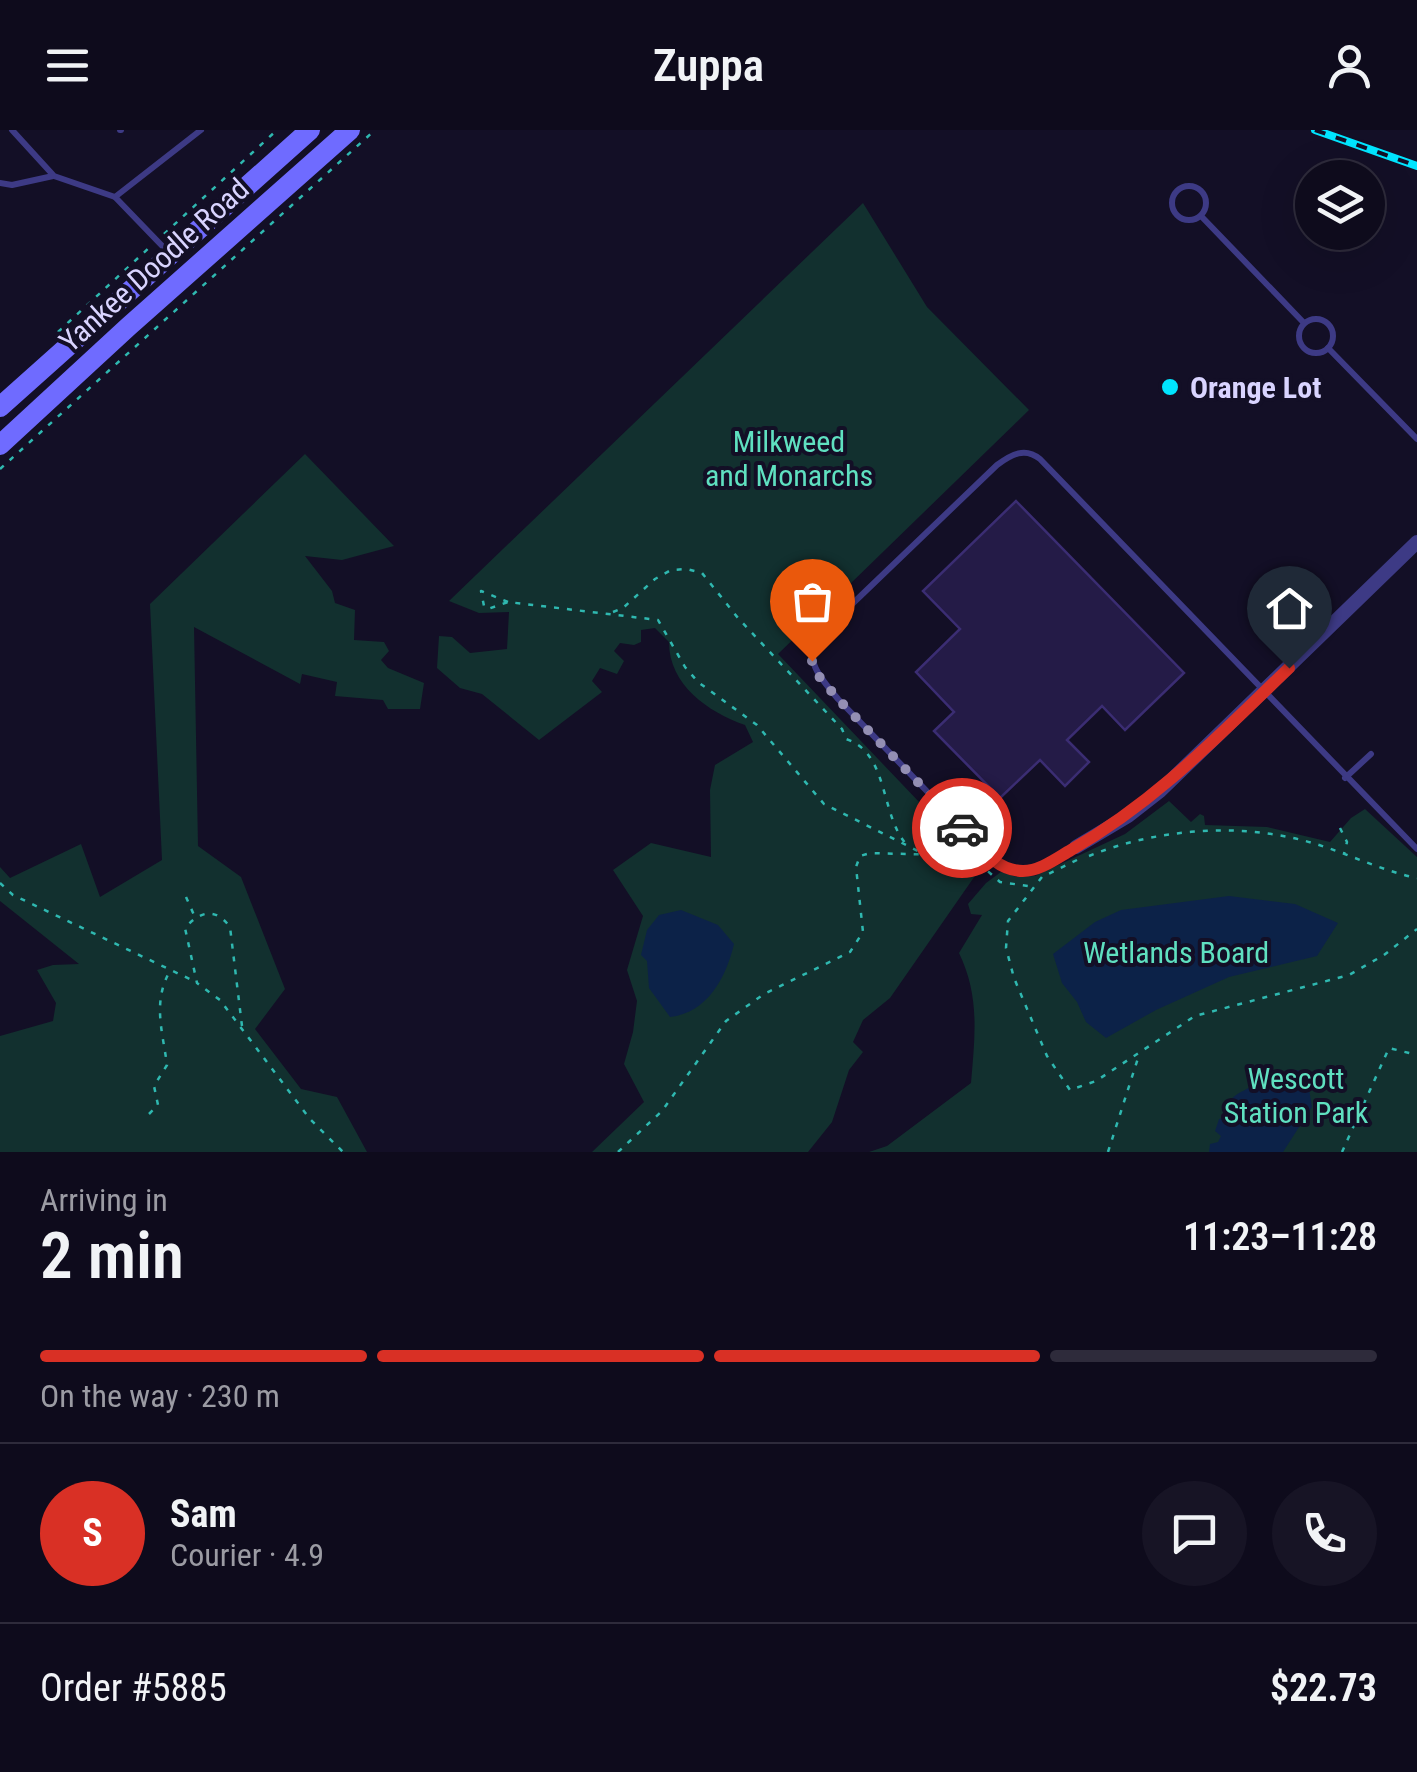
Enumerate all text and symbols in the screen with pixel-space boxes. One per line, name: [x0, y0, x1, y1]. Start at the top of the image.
icon: menu: [40, 38, 95, 93]
icon: person: [1322, 38, 1377, 93]
text: Zuppa: [653, 39, 764, 92]
map controls: [1295, 160, 1385, 250]
button: layers: [1295, 160, 1385, 250]
street label: Yankee Doodle Road: [52, 171, 256, 359]
place label: Orange Lot: [1190, 370, 1321, 405]
marker: Orange Lot: [1159, 376, 1181, 398]
park label: Milkweed and Monarchs: [705, 424, 873, 493]
pin: [770, 559, 855, 662]
pin: [1247, 566, 1332, 669]
icon: bag: [785, 574, 840, 629]
icon: home: [1262, 581, 1317, 636]
courier: [912, 778, 1012, 878]
icon: car: [935, 801, 990, 856]
park label: Wetlands Board: [1083, 935, 1269, 970]
park label: Wescott Station Park: [1224, 1061, 1369, 1130]
text: Arriving in: [40, 1181, 168, 1219]
text: 11:23–11:28: [1183, 1215, 1377, 1259]
text: 2 min: [40, 1218, 184, 1294]
text: On the way · 230 m: [40, 1377, 280, 1415]
button: chat: [1142, 1481, 1247, 1586]
button: phone: [1272, 1481, 1377, 1586]
text: Sam: [170, 1492, 237, 1536]
text: S: [82, 1511, 103, 1555]
text: Courier · 4.9: [170, 1536, 324, 1574]
text: Order #5885: [40, 1666, 227, 1710]
text: $22.73: [1270, 1666, 1377, 1710]

